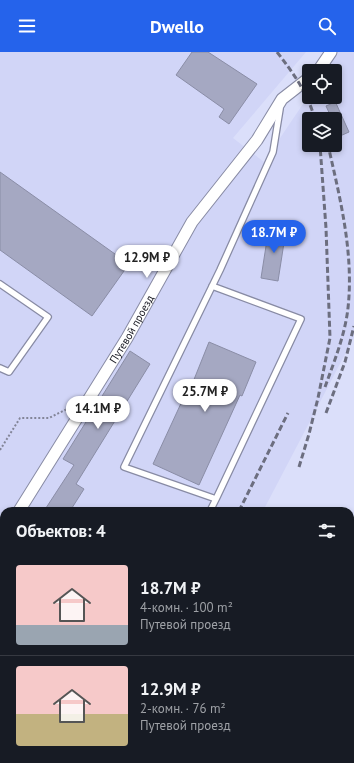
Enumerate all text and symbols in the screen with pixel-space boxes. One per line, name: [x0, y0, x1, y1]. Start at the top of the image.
icon: menu: [16, 15, 38, 37]
text: Dwello: [150, 15, 204, 38]
icon: search: [316, 15, 338, 37]
map controls: [302, 64, 342, 152]
button: locate: [302, 64, 342, 104]
button: layers: [302, 112, 342, 152]
pin: 18.7M ₽: [237, 220, 311, 254]
text: 18.7M ₽: [251, 224, 297, 241]
pin: 12.9M ₽: [110, 245, 184, 279]
text: 12.9M ₽: [124, 249, 170, 266]
street label: Путевой проезд: [106, 292, 157, 366]
pin: 25.7M ₽: [168, 379, 242, 413]
text: 25.7M ₽: [182, 383, 228, 400]
pin: 14.1M ₽: [61, 396, 135, 430]
text: 14.1M ₽: [75, 400, 121, 417]
text: Объектов: 4: [16, 520, 106, 542]
icon: filters: [316, 520, 338, 542]
text: 18.7M ₽: [140, 577, 201, 599]
icon: home: [48, 581, 96, 629]
text: 4-комн. · 100 m²: [140, 599, 233, 616]
text: Путевой проезд: [140, 616, 231, 633]
text: 12.9M ₽: [140, 678, 201, 700]
icon: home: [48, 682, 96, 730]
text: 2-комн. · 76 m²: [140, 700, 226, 717]
text: Путевой проезд: [140, 717, 231, 734]

